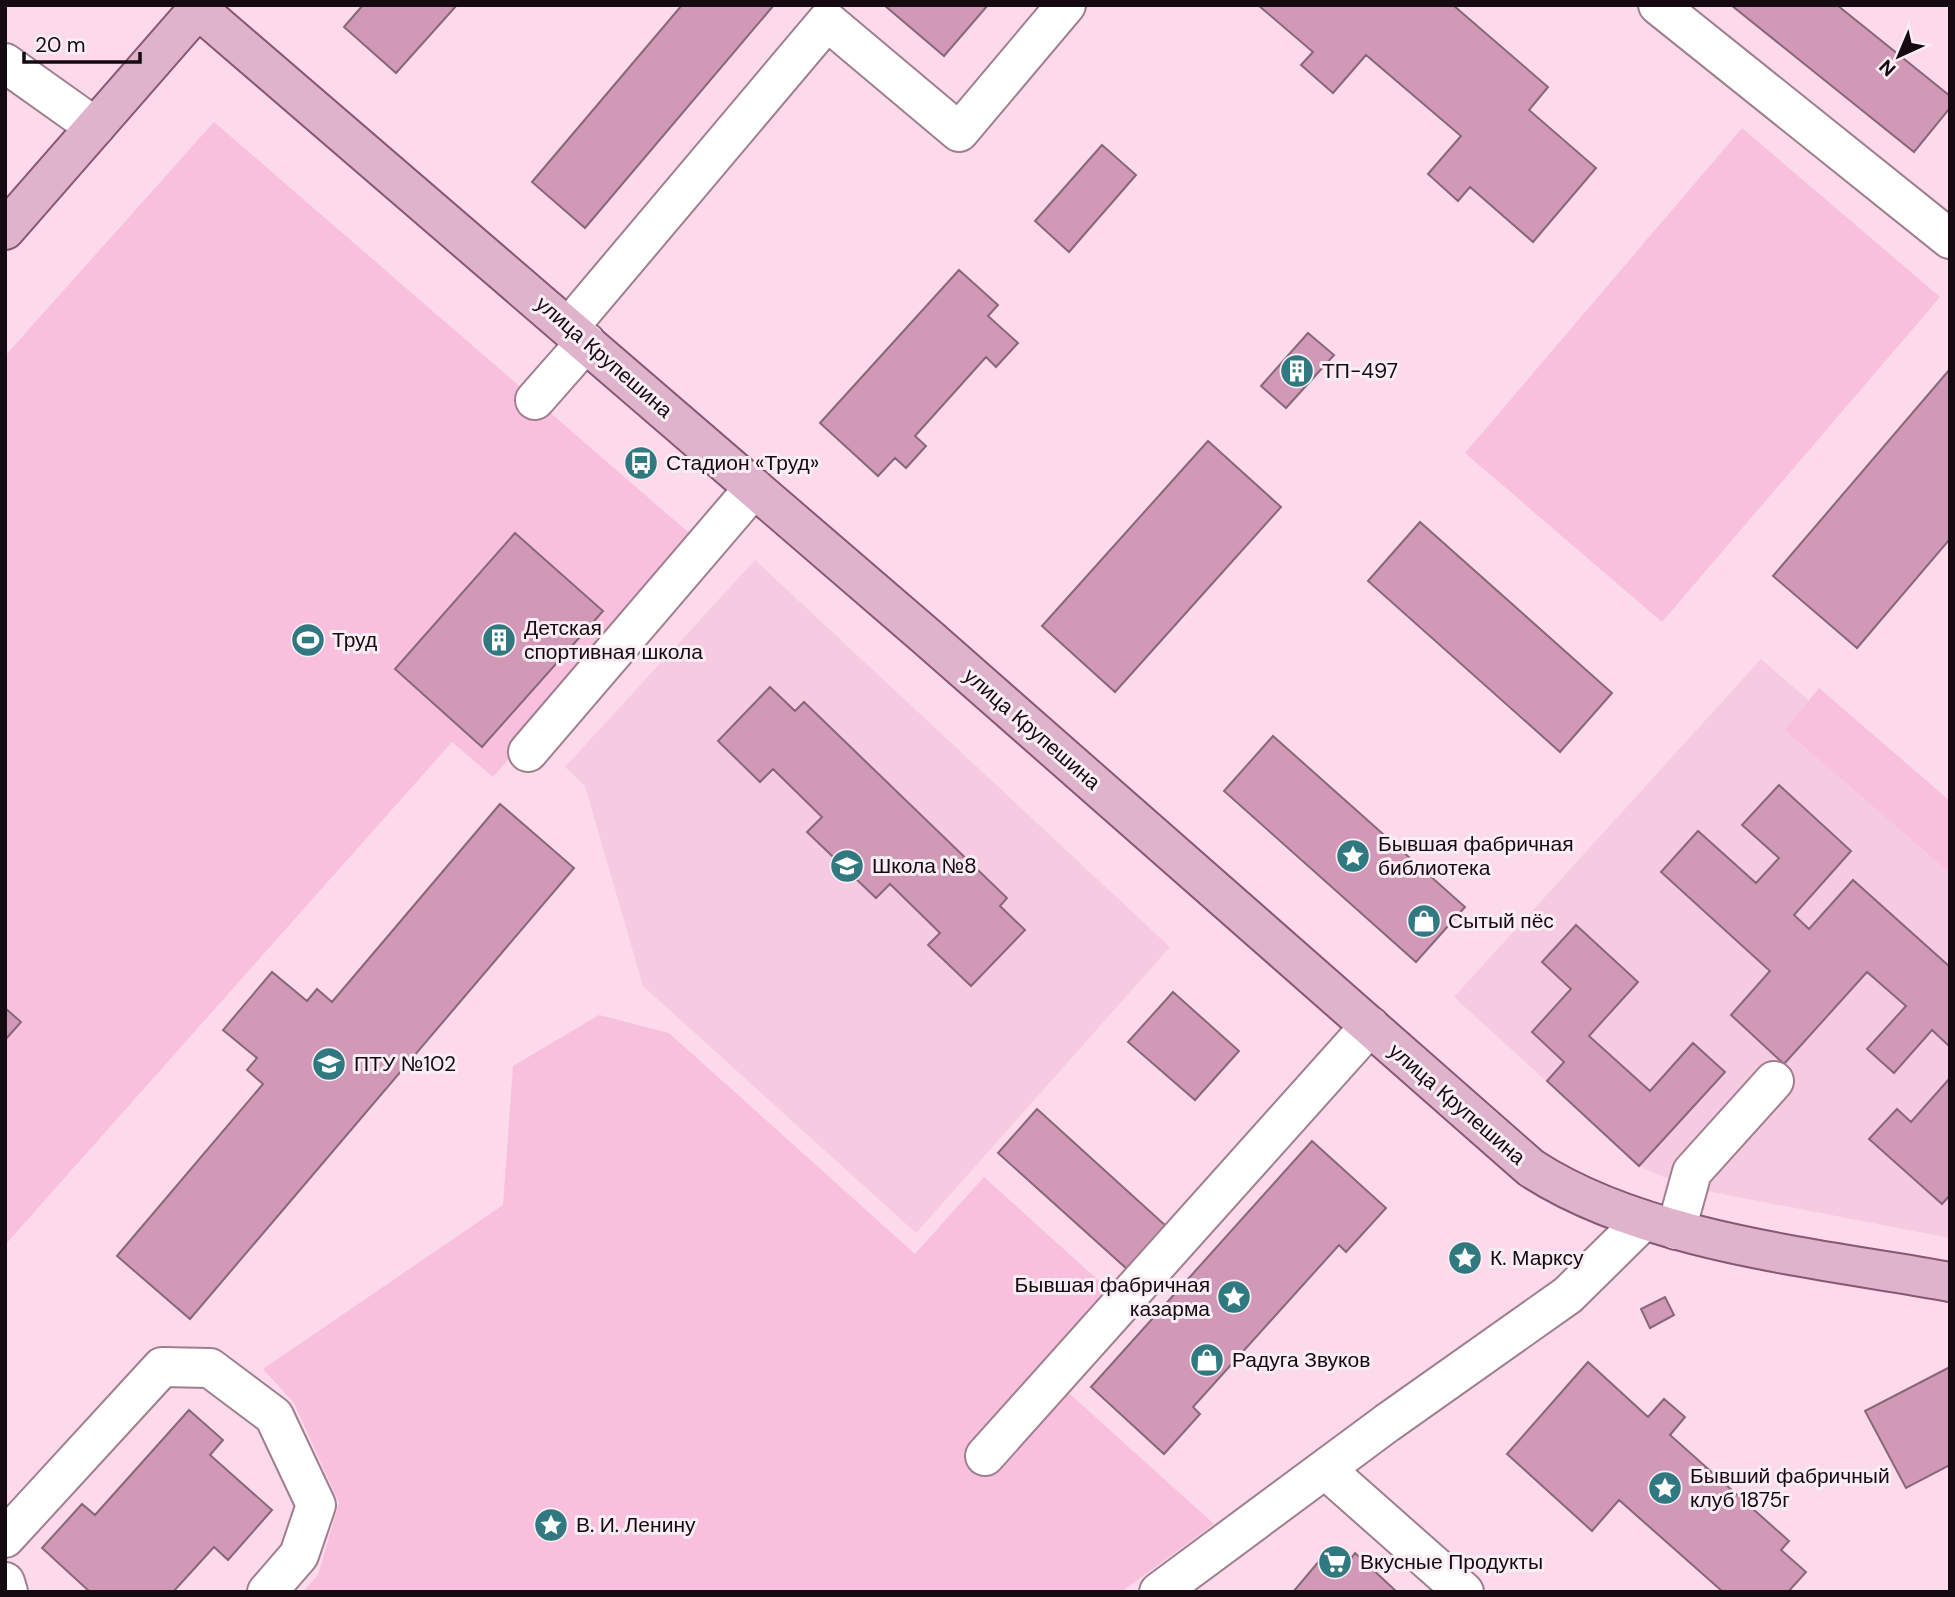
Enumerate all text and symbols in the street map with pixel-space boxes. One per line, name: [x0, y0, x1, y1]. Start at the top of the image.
scale bar: [24, 21, 140, 65]
north arrow: [1864, 21, 1934, 91]
text: 20 m: [35, 31, 86, 59]
text: N: [1874, 54, 1901, 82]
street label: улица Крупешина: [530, 290, 678, 424]
building icon: ТП-497: [1278, 352, 1316, 390]
place label: ТП-497: [1322, 357, 1398, 385]
bus stop icon: Стадион «Труд»: [622, 444, 660, 482]
place label: Стадион «Труд»: [666, 449, 819, 477]
place label: Детская спортивная школа: [524, 614, 703, 666]
sports icon: Труд: [289, 621, 327, 659]
building icon: Детская спортивная школа: [480, 621, 518, 659]
place label: Труд: [332, 626, 377, 654]
street label: улица Крупешина: [958, 662, 1106, 796]
place label: Бывшая фабричная библиотека: [1378, 830, 1574, 882]
place icon: Бывшая фабричная библиотека: [1334, 837, 1372, 875]
school or university icon: Школа №8: [828, 847, 866, 885]
place label: Школа №8: [872, 852, 977, 880]
shop icon: Сытый пёс: [1405, 902, 1443, 940]
place label: Сытый пёс: [1448, 907, 1554, 935]
street label: улица Крупешина: [1383, 1037, 1531, 1171]
school or university icon: ПТУ №102: [310, 1045, 348, 1083]
place label: ПТУ №102: [354, 1050, 456, 1078]
place icon: К. Марксу: [1446, 1239, 1484, 1277]
place label: К. Марксу: [1490, 1244, 1584, 1272]
place label: Бывшая фабричная казарма: [1015, 1271, 1210, 1323]
place icon: Бывшая фабричная казарма: [1215, 1278, 1253, 1316]
shop icon: Радуга Звуков: [1188, 1341, 1226, 1379]
place label: Радуга Звуков: [1232, 1346, 1370, 1374]
place label: Бывший фабричный клуб 1875г: [1690, 1462, 1890, 1514]
place icon: Бывший фабричный клуб 1875г: [1646, 1469, 1684, 1507]
place icon: В. И. Ленину: [532, 1506, 570, 1544]
place label: В. И. Ленину: [576, 1511, 696, 1539]
supermarket icon: Вкусные Продукты: [1316, 1543, 1354, 1581]
place label: Вкусные Продукты: [1360, 1548, 1543, 1576]

